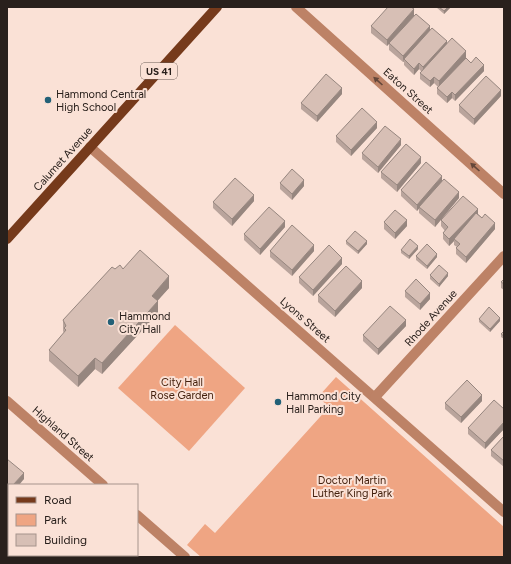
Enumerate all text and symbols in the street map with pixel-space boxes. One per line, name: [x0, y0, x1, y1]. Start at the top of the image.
road number: US 41: [141, 63, 177, 79]
street label: Eaton Street: [381, 65, 435, 117]
one-way arrow: [373, 76, 384, 85]
place label: Hammond Central High School: [56, 88, 146, 114]
marker: Hammond Central High School: [43, 95, 53, 105]
street label: Calumet Avenue: [31, 124, 95, 194]
one-way arrow: [470, 163, 480, 172]
street label: Rhode Avenue: [402, 287, 460, 349]
street label: Lyons Street: [277, 295, 333, 345]
place label: Hammond City Hall: [119, 310, 171, 336]
marker: Hammond City Hall: [106, 317, 116, 327]
park label: City Hall Rose Garden: [150, 376, 214, 402]
place label: Hammond City Hall Parking: [286, 390, 361, 416]
marker: Hammond City Hall Parking: [273, 397, 283, 407]
street label: Highland Street: [29, 404, 97, 464]
park label: Doctor Martin Luther King Park: [312, 474, 393, 500]
legend: [8, 484, 138, 556]
text: Road: [44, 493, 72, 507]
text: Park: [44, 513, 67, 527]
text: Building: [44, 533, 87, 547]

